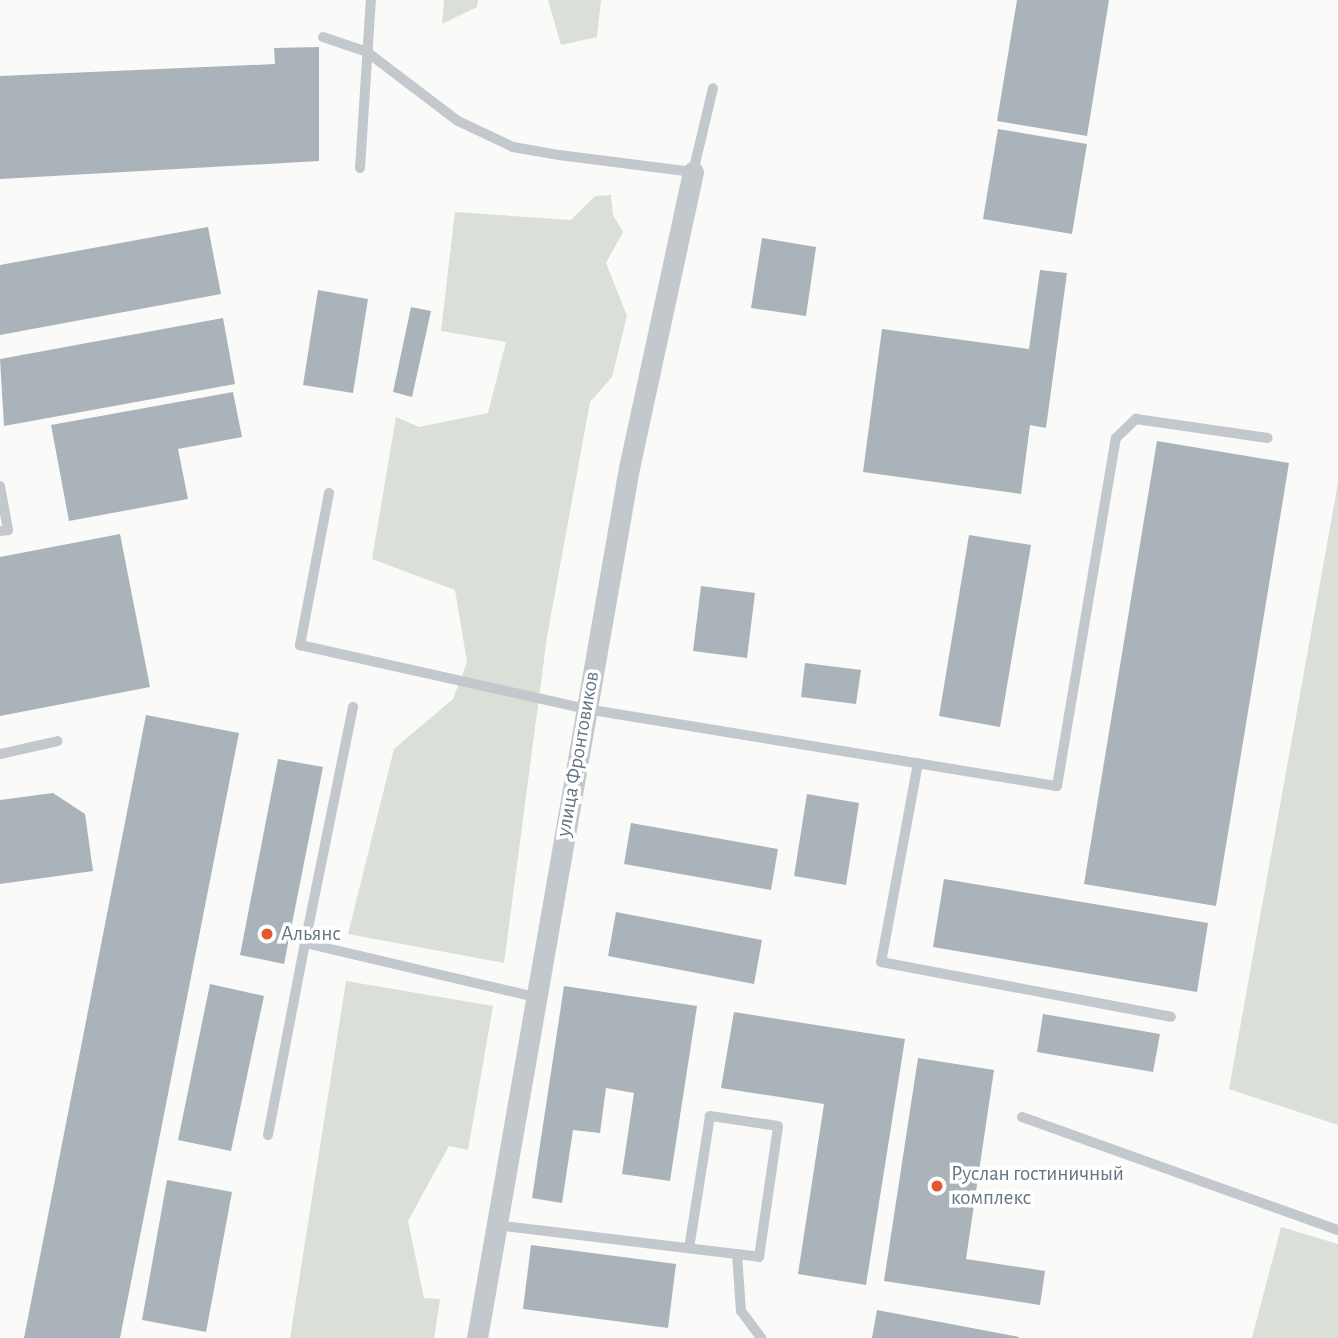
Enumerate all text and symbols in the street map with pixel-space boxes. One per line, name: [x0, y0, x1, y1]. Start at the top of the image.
street label: улица Фронтовиков: [551, 669, 605, 839]
place label: Альянс: [281, 921, 341, 947]
marker: Альянс: [259, 926, 275, 942]
place label: Руслан гостиничный комплекс: [951, 1161, 1124, 1211]
marker: Руслан гостиничный комплекс: [929, 1178, 945, 1194]

